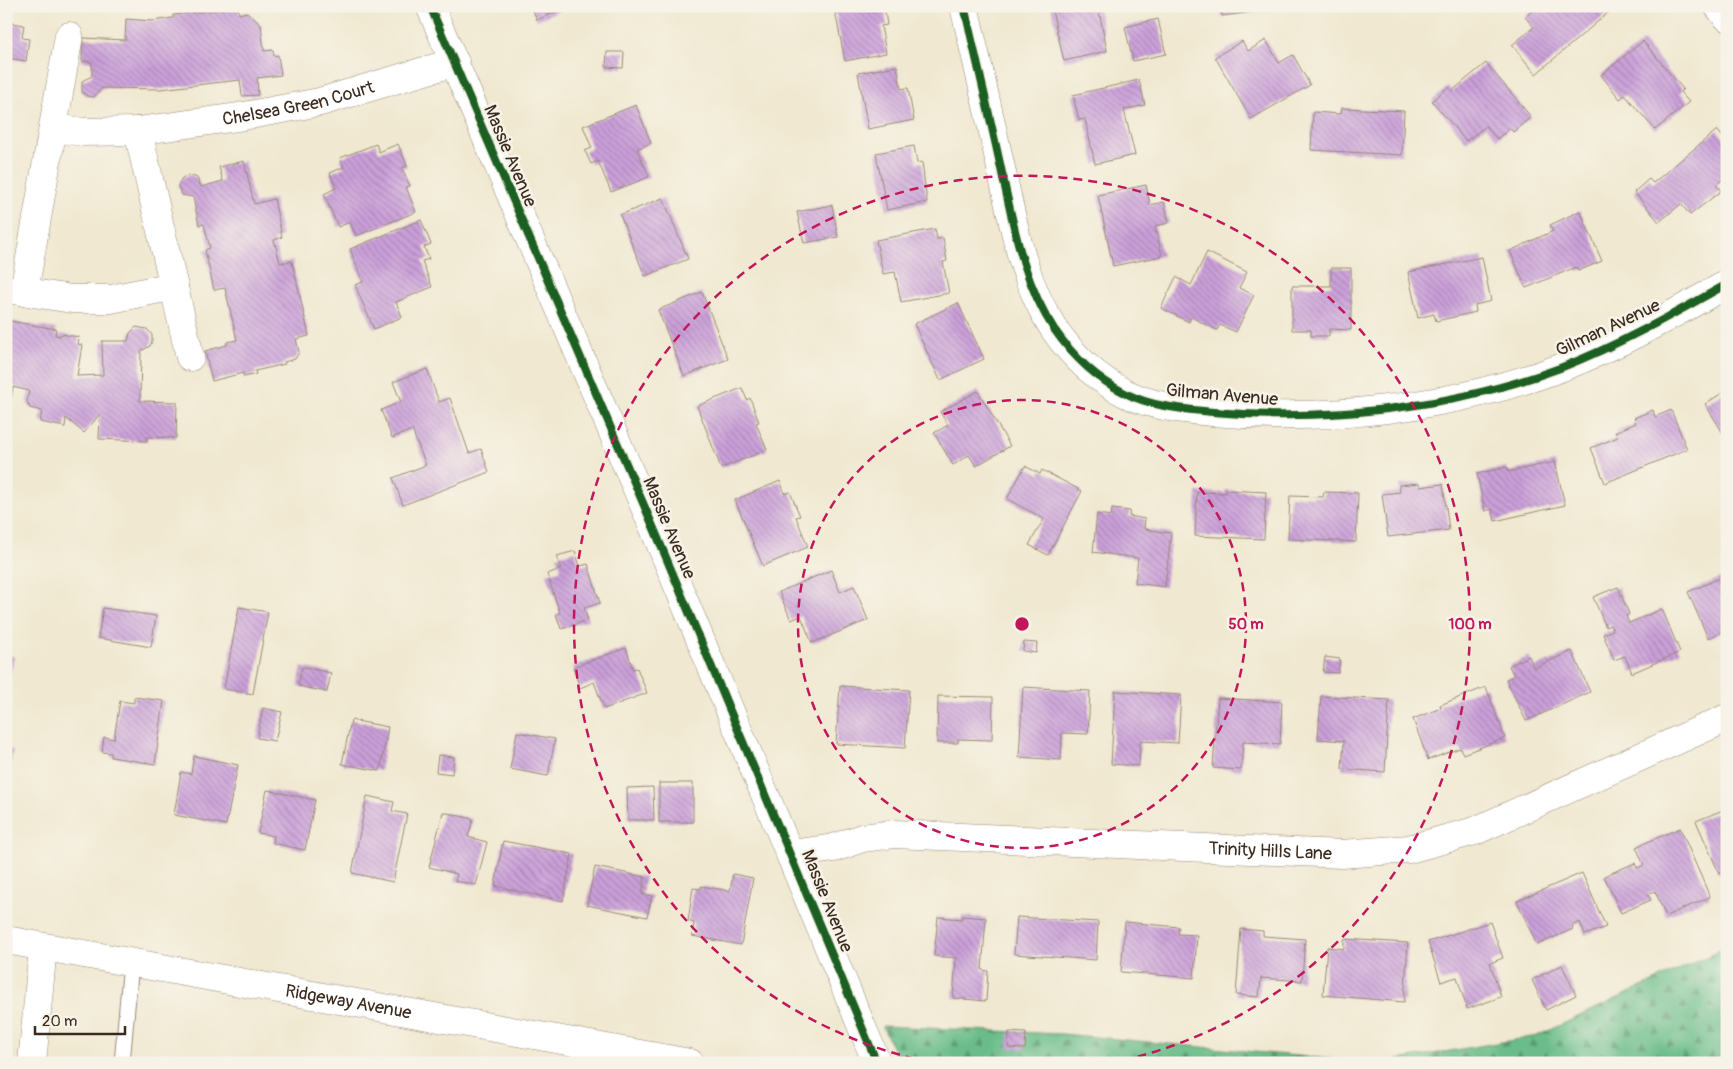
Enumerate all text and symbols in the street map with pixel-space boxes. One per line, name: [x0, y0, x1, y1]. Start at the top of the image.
street label: Chelsea Green Court: [221, 75, 378, 131]
street label: Massie Avenue: [478, 101, 542, 211]
street label: Gilman Avenue: [1552, 294, 1664, 362]
street label: Gilman Avenue: [1165, 379, 1279, 411]
street label: Massie Avenue: [637, 473, 701, 583]
centre of rings: [1013, 615, 1031, 633]
text: 50 m: [1229, 615, 1263, 634]
text: 100 m: [1449, 615, 1491, 634]
street label: Trinity Hills Lane: [1208, 837, 1333, 865]
street label: Massie Avenue: [796, 846, 858, 956]
street label: Ridgeway Avenue: [284, 979, 414, 1024]
scale bar: [35, 1004, 125, 1036]
text: 20 m: [42, 1012, 77, 1031]

